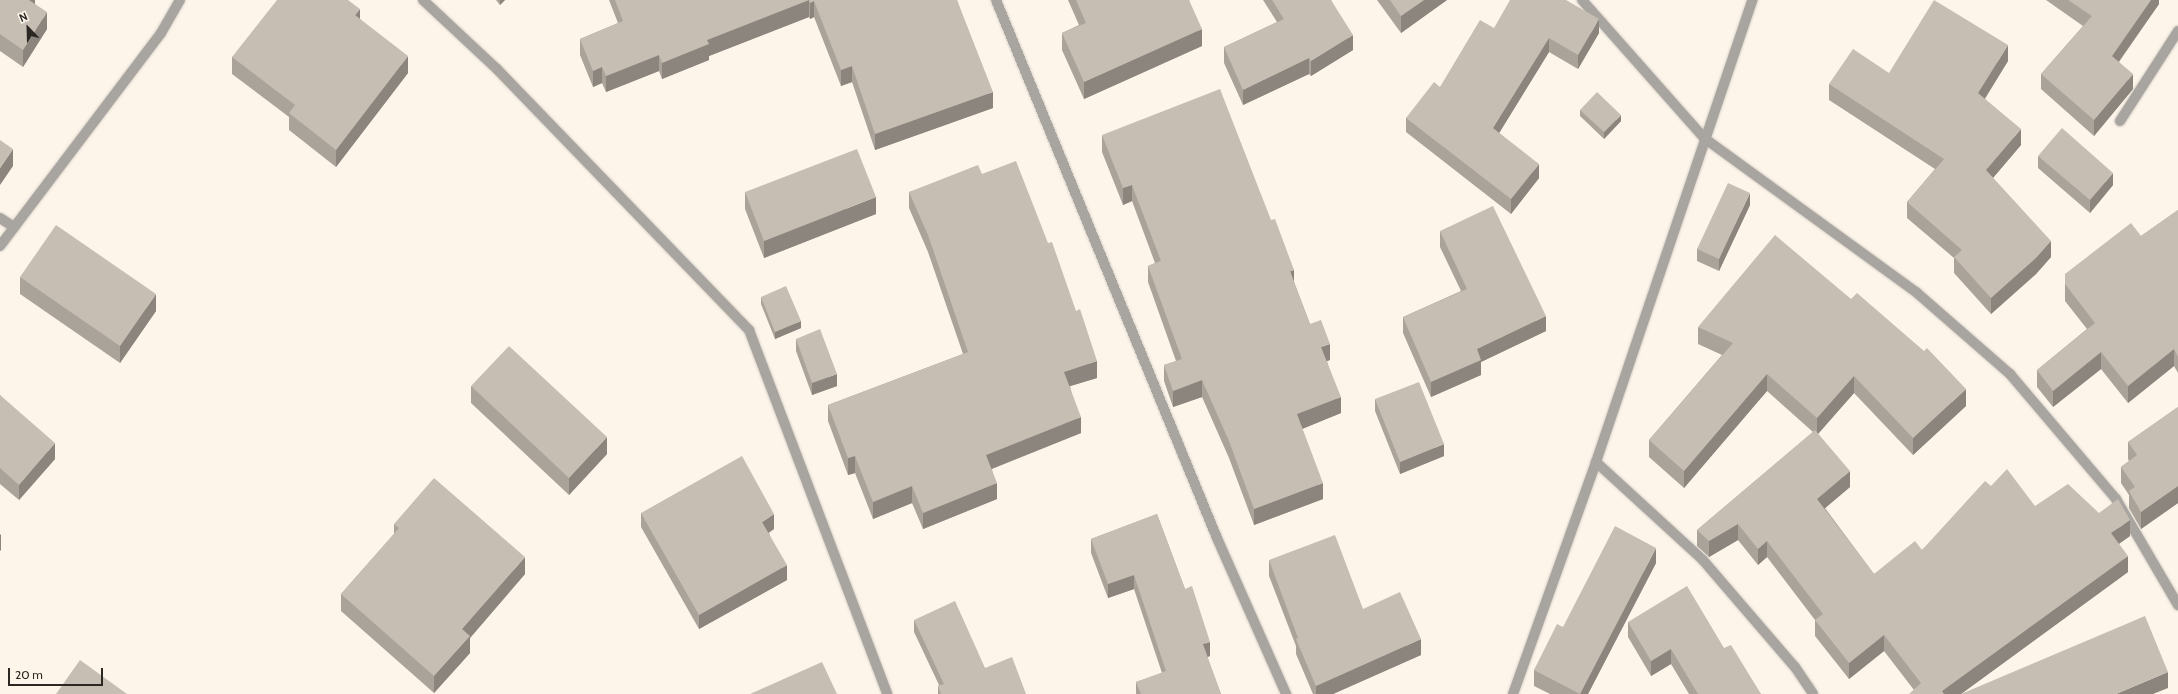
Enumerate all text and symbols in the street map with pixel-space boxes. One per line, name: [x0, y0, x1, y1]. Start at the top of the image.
north arrow: [8, 8, 48, 48]
text: N: [17, 9, 30, 25]
scale bar: [10, 660, 105, 686]
text: 20 m: [15, 667, 43, 682]

